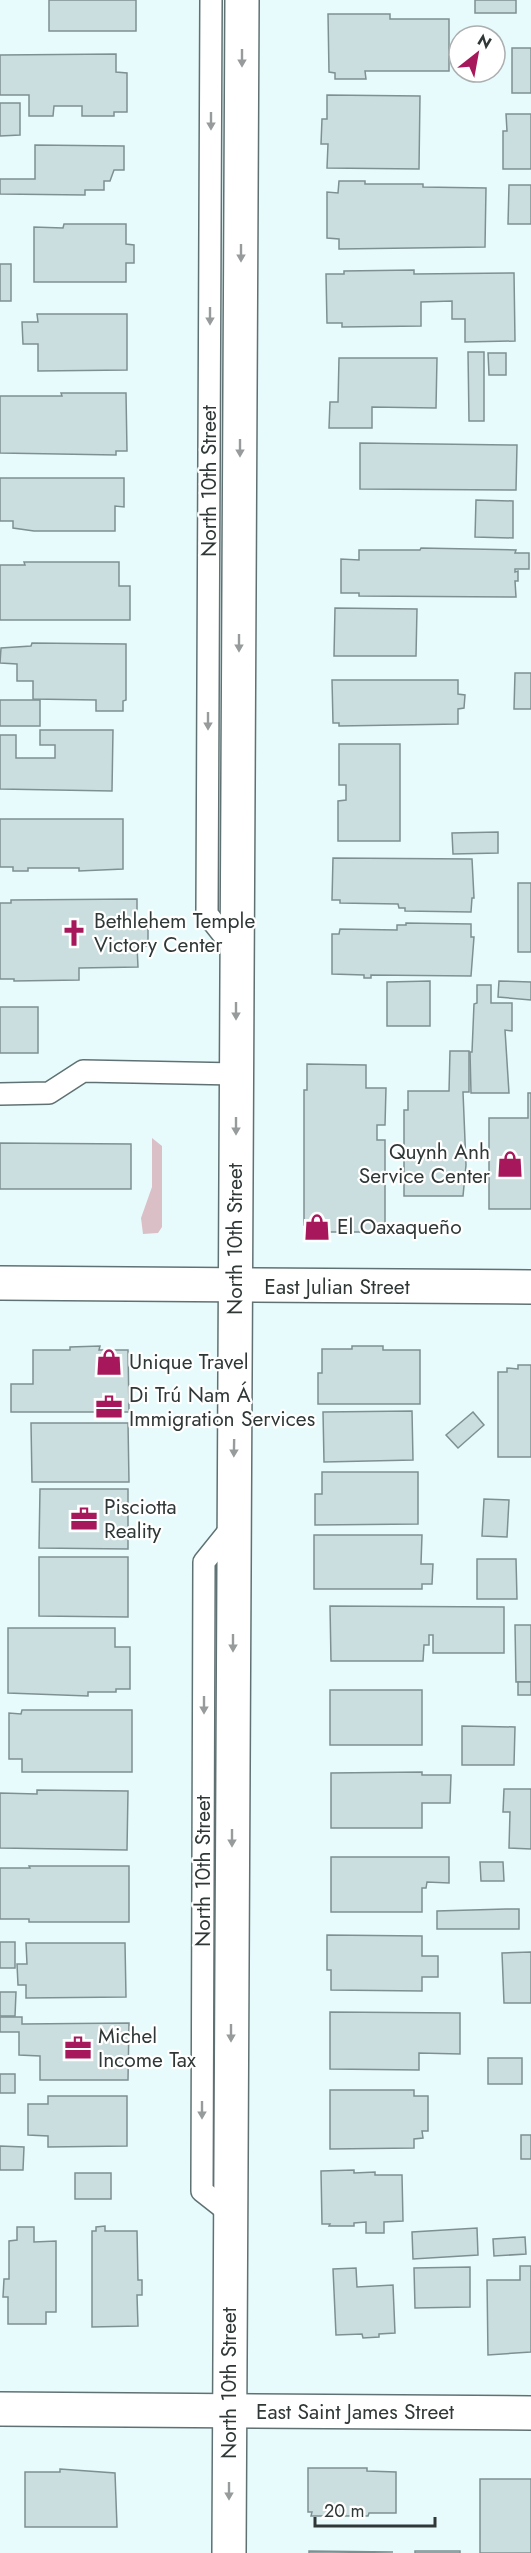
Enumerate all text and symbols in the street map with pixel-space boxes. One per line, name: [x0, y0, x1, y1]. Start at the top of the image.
north arrow: [447, 24, 507, 84]
text: N: [473, 28, 496, 55]
one-way arrow: [237, 49, 247, 68]
one-way arrow: [206, 112, 216, 131]
one-way arrow: [236, 244, 246, 263]
one-way arrow: [205, 307, 215, 326]
street label: North 10th Street: [194, 405, 224, 557]
one-way arrow: [235, 439, 245, 458]
one-way arrow: [234, 634, 244, 653]
one-way arrow: [203, 712, 213, 731]
place label: Bethlehem Temple Victory Center: [94, 906, 255, 960]
church icon: Bethlehem Temple Victory Center: [59, 918, 89, 948]
one-way arrow: [232, 1001, 241, 1020]
one-way arrow: [231, 1117, 241, 1136]
place label: Quynh Anh Service Center: [359, 1137, 491, 1191]
shop icon: Quynh Anh Service Center: [495, 1149, 525, 1179]
street label: North 10th Street: [220, 1163, 250, 1315]
shop icon: El Oaxaqueño: [302, 1212, 332, 1242]
place label: El Oaxaqueño: [337, 1212, 462, 1242]
street label: East Julian Street: [264, 1272, 410, 1302]
shop icon: Unique Travel: [94, 1347, 124, 1377]
place label: Unique Travel: [129, 1347, 249, 1377]
place label: Di Trú Nam Á Immigration Services: [129, 1380, 315, 1434]
office icon: Di Trú Nam Á Immigration Services: [94, 1392, 124, 1422]
one-way arrow: [229, 1439, 239, 1458]
place label: Pisciotta Reality: [104, 1492, 177, 1546]
office icon: Pisciotta Reality: [69, 1504, 99, 1534]
one-way arrow: [228, 1634, 237, 1653]
one-way arrow: [199, 1695, 209, 1714]
street label: North 10th Street: [188, 1795, 218, 1947]
one-way arrow: [227, 1829, 236, 1848]
place label: Michel Income Tax: [98, 2021, 196, 2075]
one-way arrow: [226, 2024, 235, 2043]
office icon: Michel Income Tax: [63, 2033, 93, 2063]
one-way arrow: [198, 2100, 207, 2119]
street label: North 10th Street: [214, 2307, 244, 2459]
street label: East Saint James Street: [256, 2397, 454, 2427]
one-way arrow: [224, 2481, 234, 2500]
scale bar: [315, 2490, 435, 2528]
text: 20 m: [324, 2498, 364, 2524]

